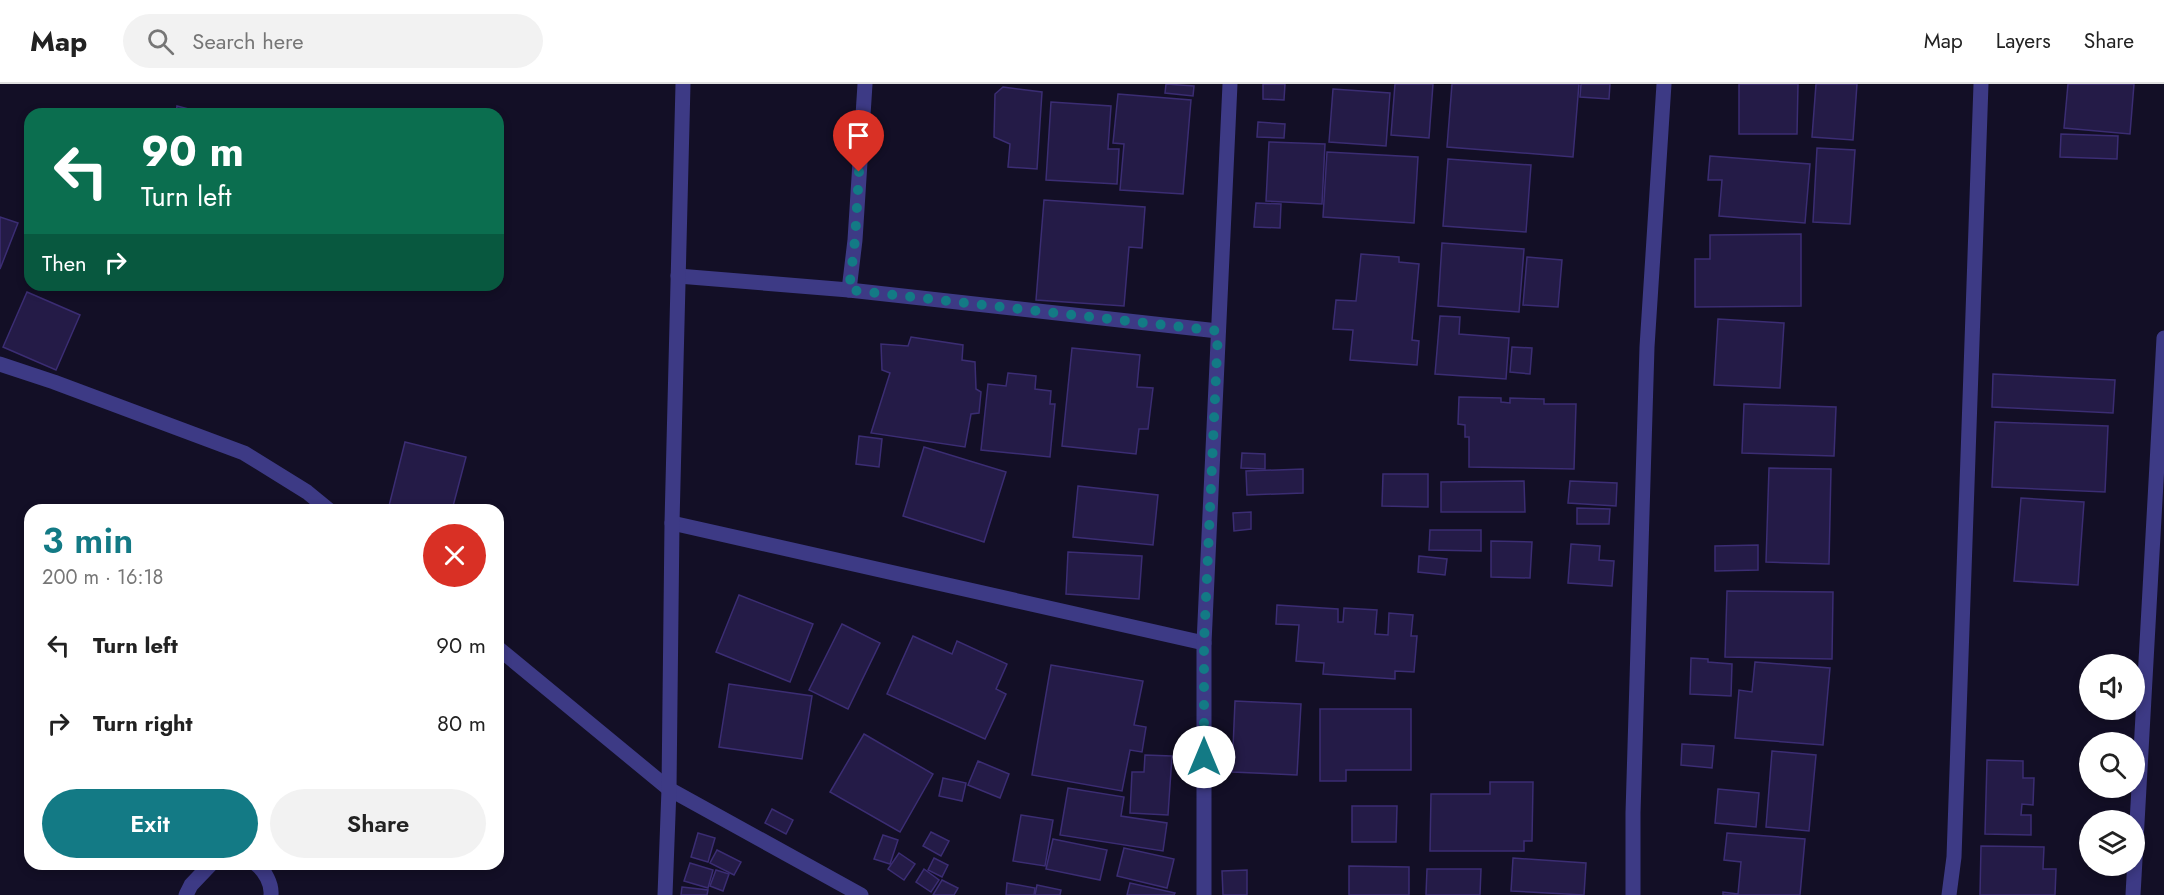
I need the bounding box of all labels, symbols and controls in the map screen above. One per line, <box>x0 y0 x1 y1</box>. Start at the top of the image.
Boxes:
search box <box>123 14 543 68</box>
text: Map <box>30 21 87 62</box>
icon: search <box>144 25 177 58</box>
text: Search here <box>192 25 304 57</box>
text: Map <box>1924 26 1963 56</box>
text: Layers <box>1996 26 2051 56</box>
text: Share <box>2084 26 2134 56</box>
pin <box>833 110 884 172</box>
icon: arrive <box>842 119 875 152</box>
text: 90 m <box>141 121 244 182</box>
icon: left <box>42 132 120 210</box>
text: Turn left <box>141 177 231 216</box>
icon: right <box>99 246 132 279</box>
text: Then <box>42 247 87 279</box>
text: 3 min <box>42 514 133 566</box>
button: close <box>423 524 486 587</box>
text: 200 m · 16:18 <box>42 563 163 592</box>
icon: left <box>42 629 75 662</box>
text: Turn left <box>93 629 178 661</box>
text: 90 m <box>436 629 486 661</box>
map controls <box>2079 654 2145 876</box>
button: sound <box>2079 654 2145 720</box>
icon: right <box>42 707 75 740</box>
text: Turn right <box>93 707 193 739</box>
text: 80 m <box>437 707 486 739</box>
position arrow <box>1172 725 1236 789</box>
button: search <box>2079 732 2145 798</box>
button: Exit <box>42 789 258 858</box>
button: Share <box>270 789 486 858</box>
button: layers <box>2079 810 2145 876</box>

